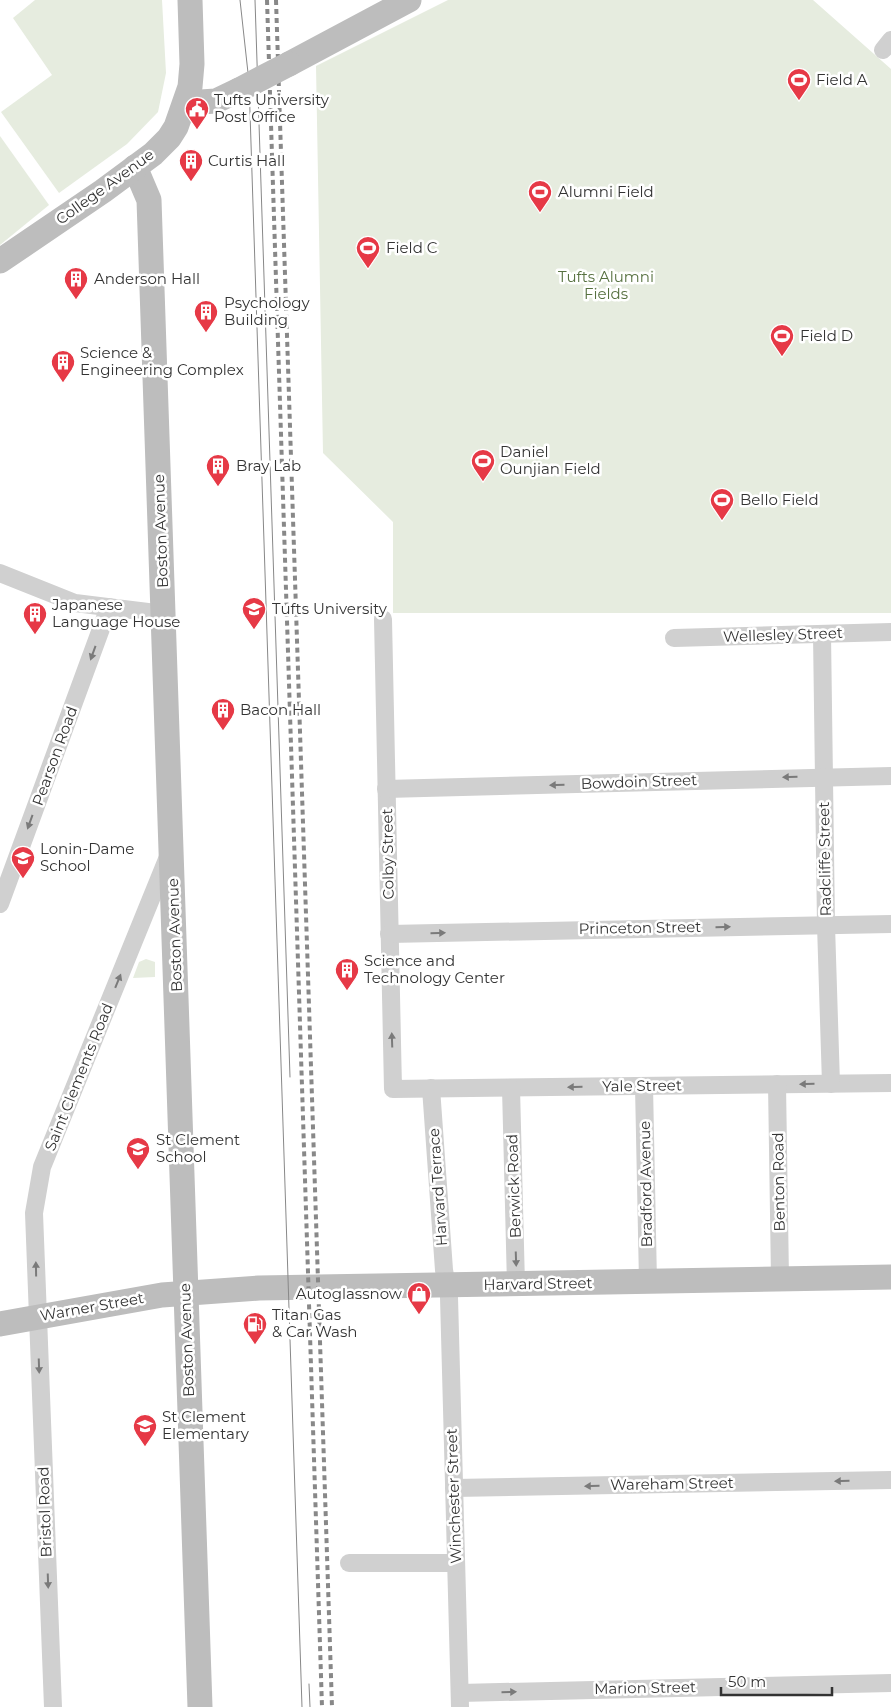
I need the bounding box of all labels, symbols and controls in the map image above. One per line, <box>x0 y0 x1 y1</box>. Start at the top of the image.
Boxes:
sports icon: Field A <box>786 67 812 101</box>
place label: Field A <box>816 70 868 89</box>
place label: Tufts University Post Office <box>214 90 330 126</box>
public building icon: Tufts University Post Office <box>184 96 210 130</box>
street label: College Avenue <box>52 145 157 229</box>
building icon: Curtis Hall <box>178 148 204 182</box>
place label: Curtis Hall <box>208 151 285 170</box>
sports icon: Alumni Field <box>527 179 553 213</box>
place label: Alumni Field <box>558 182 654 201</box>
sports icon: Field C <box>355 235 381 269</box>
place label: Field C <box>386 238 438 257</box>
building icon: Anderson Hall <box>63 266 89 300</box>
park label: Tufts Alumni Fields <box>558 267 654 303</box>
place label: Anderson Hall <box>94 269 200 288</box>
place label: Psychology Building <box>224 293 311 329</box>
building icon: Psychology Building <box>193 299 219 333</box>
sports icon: Field D <box>769 323 795 357</box>
place label: Field D <box>800 326 853 345</box>
place label: Science & Engineering Complex <box>80 343 244 379</box>
building icon: Science & Engineering Complex <box>50 349 76 383</box>
place label: Daniel Ounjian Field <box>500 442 601 478</box>
sports icon: Daniel Ounjian Field <box>470 448 496 482</box>
building icon: Bray Lab <box>205 453 231 487</box>
place label: Bray Lab <box>236 456 301 475</box>
street label: Boston Avenue <box>149 474 172 588</box>
sports icon: Bello Field <box>709 487 735 521</box>
place label: Bello Field <box>740 490 819 509</box>
place label: Japanese Language House <box>51 595 180 631</box>
school or university icon: Tufts University <box>241 596 267 630</box>
place label: Tufts University <box>272 599 388 618</box>
building icon: Japanese Language House <box>22 601 48 635</box>
street label: Wellesley Street <box>723 623 843 646</box>
one-way arrow <box>89 646 97 661</box>
building icon: Bacon Hall <box>210 697 236 731</box>
place label: Bacon Hall <box>240 700 321 719</box>
street label: Pearson Road <box>28 704 81 808</box>
street label: Bowdoin Street <box>580 770 698 793</box>
one-way arrow <box>782 773 798 781</box>
one-way arrow <box>549 781 565 789</box>
street label: Radcliffe Street <box>814 802 835 916</box>
street label: Colby Street <box>377 808 398 900</box>
one-way arrow <box>26 815 34 830</box>
place label: Lonin-Dame School <box>40 839 134 875</box>
school or university icon: Lonin-Dame School <box>10 845 36 879</box>
street label: Boston Avenue <box>163 878 186 992</box>
street label: Princeton Street <box>579 917 701 938</box>
one-way arrow <box>715 923 731 931</box>
one-way arrow <box>430 929 446 937</box>
place label: Science and Technology Center <box>364 951 505 987</box>
building icon: Science and Technology Center <box>334 957 360 991</box>
one-way arrow <box>114 974 122 989</box>
street label: Saint Clements Road <box>40 1000 117 1153</box>
one-way arrow <box>388 1032 396 1048</box>
street label: Yale Street <box>602 1075 682 1096</box>
one-way arrow <box>799 1080 815 1088</box>
one-way arrow <box>567 1083 583 1091</box>
street label: Bradford Avenue <box>635 1121 656 1247</box>
street label: Harvard Terrace <box>424 1127 451 1247</box>
place label: St Clement School <box>156 1130 240 1166</box>
street label: Benton Road <box>768 1132 789 1232</box>
street label: Berwick Road <box>502 1134 525 1238</box>
school or university icon: St Clement School <box>125 1136 151 1170</box>
one-way arrow <box>512 1251 520 1267</box>
one-way arrow <box>31 1260 39 1276</box>
street label: Harvard Street <box>483 1273 593 1294</box>
shop icon: Autoglassnow <box>406 1281 432 1315</box>
street label: Boston Avenue <box>175 1283 198 1397</box>
place label: Autoglassnow <box>296 1284 403 1303</box>
street label: Warner Street <box>39 1288 145 1325</box>
place label: Titan Gas & Car Wash <box>272 1305 357 1341</box>
fuel station icon: Titan Gas & Car Wash <box>242 1311 268 1345</box>
one-way arrow <box>35 1358 43 1374</box>
place label: St Clement Elementary <box>162 1407 250 1443</box>
school or university icon: St Clement Elementary <box>132 1413 158 1447</box>
street label: Winchester Street <box>442 1428 465 1564</box>
street label: Bristol Road <box>33 1466 56 1558</box>
street label: Wareham Street <box>610 1473 734 1494</box>
one-way arrow <box>834 1477 850 1485</box>
one-way arrow <box>584 1482 600 1490</box>
one-way arrow <box>44 1573 52 1589</box>
scale bar <box>721 1664 832 1696</box>
text: 50 m <box>728 1672 766 1691</box>
street label: Marion Street <box>594 1677 696 1698</box>
one-way arrow <box>501 1687 517 1695</box>

